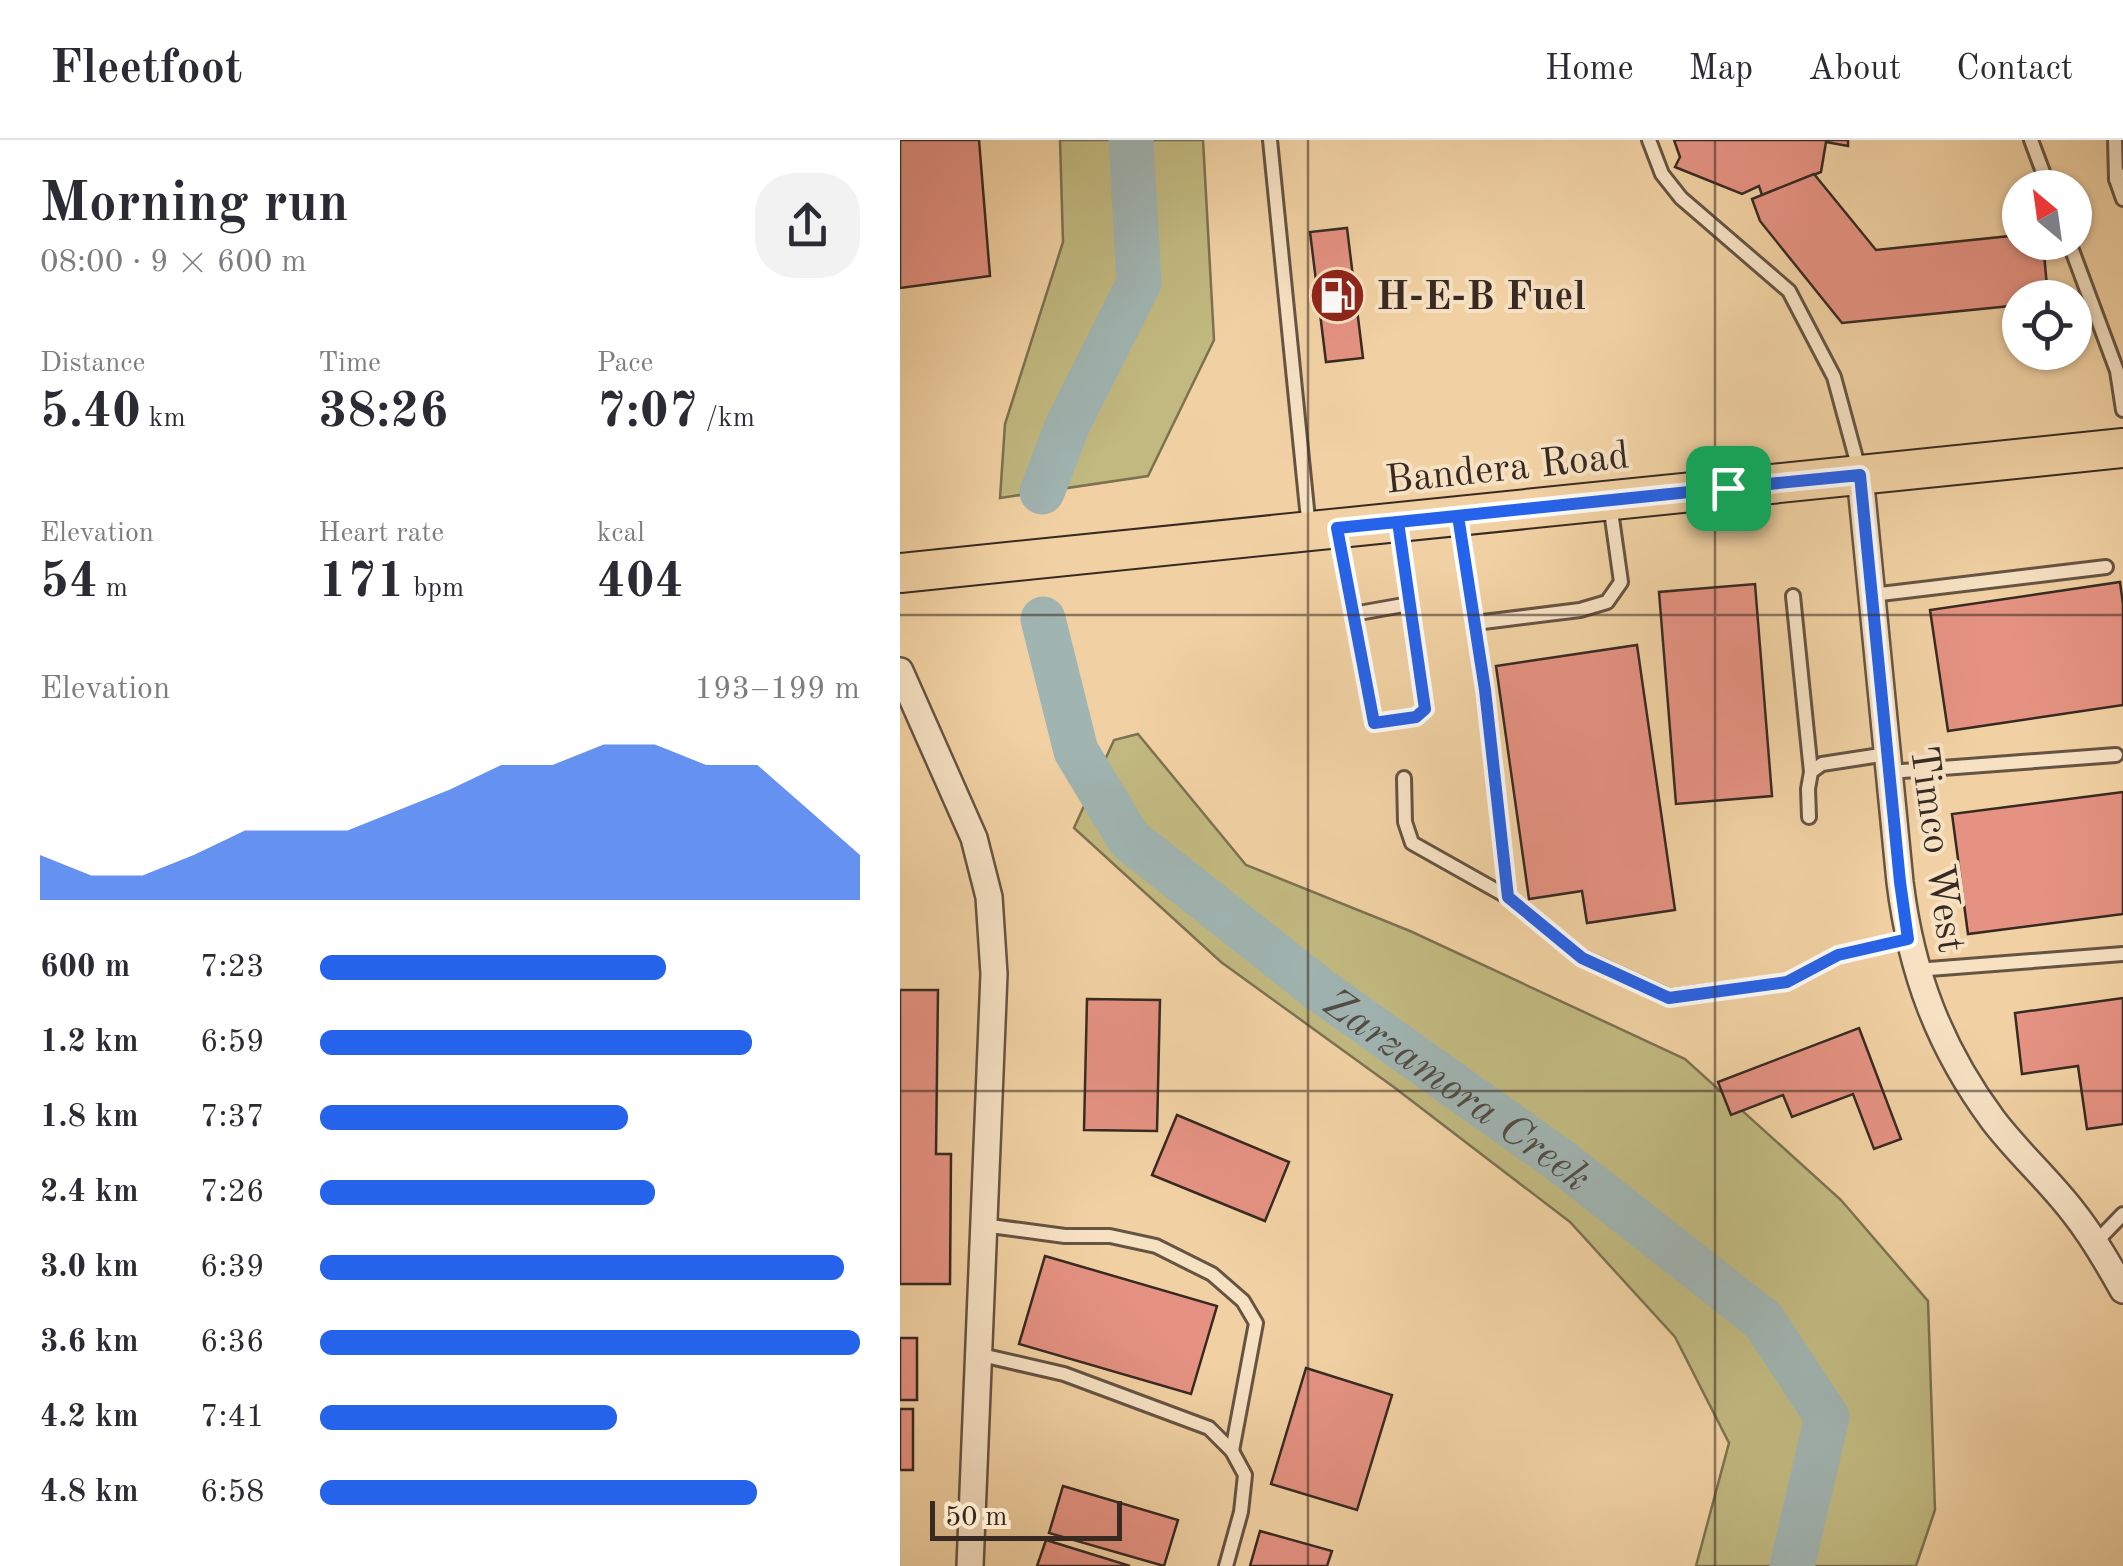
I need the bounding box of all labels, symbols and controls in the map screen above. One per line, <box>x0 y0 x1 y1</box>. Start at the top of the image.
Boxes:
text: Fleetfoot <box>50 45 242 93</box>
text: Home <box>1545 52 1634 87</box>
text: Map <box>1689 52 1753 87</box>
text: About <box>1808 52 1901 87</box>
text: Contact <box>1956 52 2073 87</box>
north arrow <box>2002 170 2092 260</box>
map controls <box>2002 170 2092 370</box>
button: share <box>755 173 860 278</box>
text: Morning run <box>40 178 349 233</box>
text: 08:00 · 9 × 600 m <box>40 247 307 279</box>
fuel station icon: H-E-B Fuel <box>1307 265 1367 325</box>
place label: H-E-B Fuel <box>1376 279 1586 319</box>
button: locate <box>2002 280 2092 370</box>
text: Distance <box>40 350 145 378</box>
text: Time <box>318 350 381 378</box>
text: Pace <box>597 350 653 378</box>
text: 5.40 <box>40 388 141 438</box>
text: 38:26 <box>318 388 448 438</box>
text: 7:07 <box>597 388 698 438</box>
text: km <box>141 405 186 433</box>
text: /km <box>698 405 755 433</box>
street label: Bandera Road <box>1384 437 1631 503</box>
pin <box>1686 446 1771 531</box>
icon: arrive <box>1701 461 1756 516</box>
text: Elevation <box>40 520 154 548</box>
text: Heart rate <box>318 520 444 548</box>
text: kcal <box>597 520 645 548</box>
text: 54 <box>40 558 98 608</box>
text: 171 <box>318 558 405 608</box>
text: 404 <box>597 558 684 608</box>
text: m <box>98 575 128 603</box>
text: bpm <box>405 575 464 603</box>
text: Elevation <box>40 674 170 706</box>
text: 193–199 m <box>694 674 860 706</box>
street label: Timco West <box>1901 744 1969 955</box>
text: 600 m <box>40 952 130 984</box>
text: 7:23 <box>200 952 265 984</box>
water label: Zarzamora Creek <box>1315 983 1597 1201</box>
text: 1.2 km <box>40 1027 139 1059</box>
text: 6:59 <box>200 1027 265 1059</box>
text: 1.8 km <box>40 1102 139 1134</box>
text: 7:37 <box>200 1102 265 1134</box>
text: 2.4 km <box>40 1177 139 1209</box>
text: 7:26 <box>200 1177 265 1209</box>
text: 3.0 km <box>40 1252 139 1284</box>
text: 6:39 <box>200 1252 265 1284</box>
text: 3.6 km <box>40 1327 139 1359</box>
text: 6:36 <box>200 1327 265 1359</box>
text: 4.2 km <box>40 1402 139 1434</box>
text: 7:41 <box>200 1402 265 1434</box>
text: 4.8 km <box>40 1477 139 1509</box>
text: 6:58 <box>200 1477 265 1509</box>
scale bar <box>930 1496 1122 1540</box>
text: 50 m <box>945 1504 1008 1532</box>

